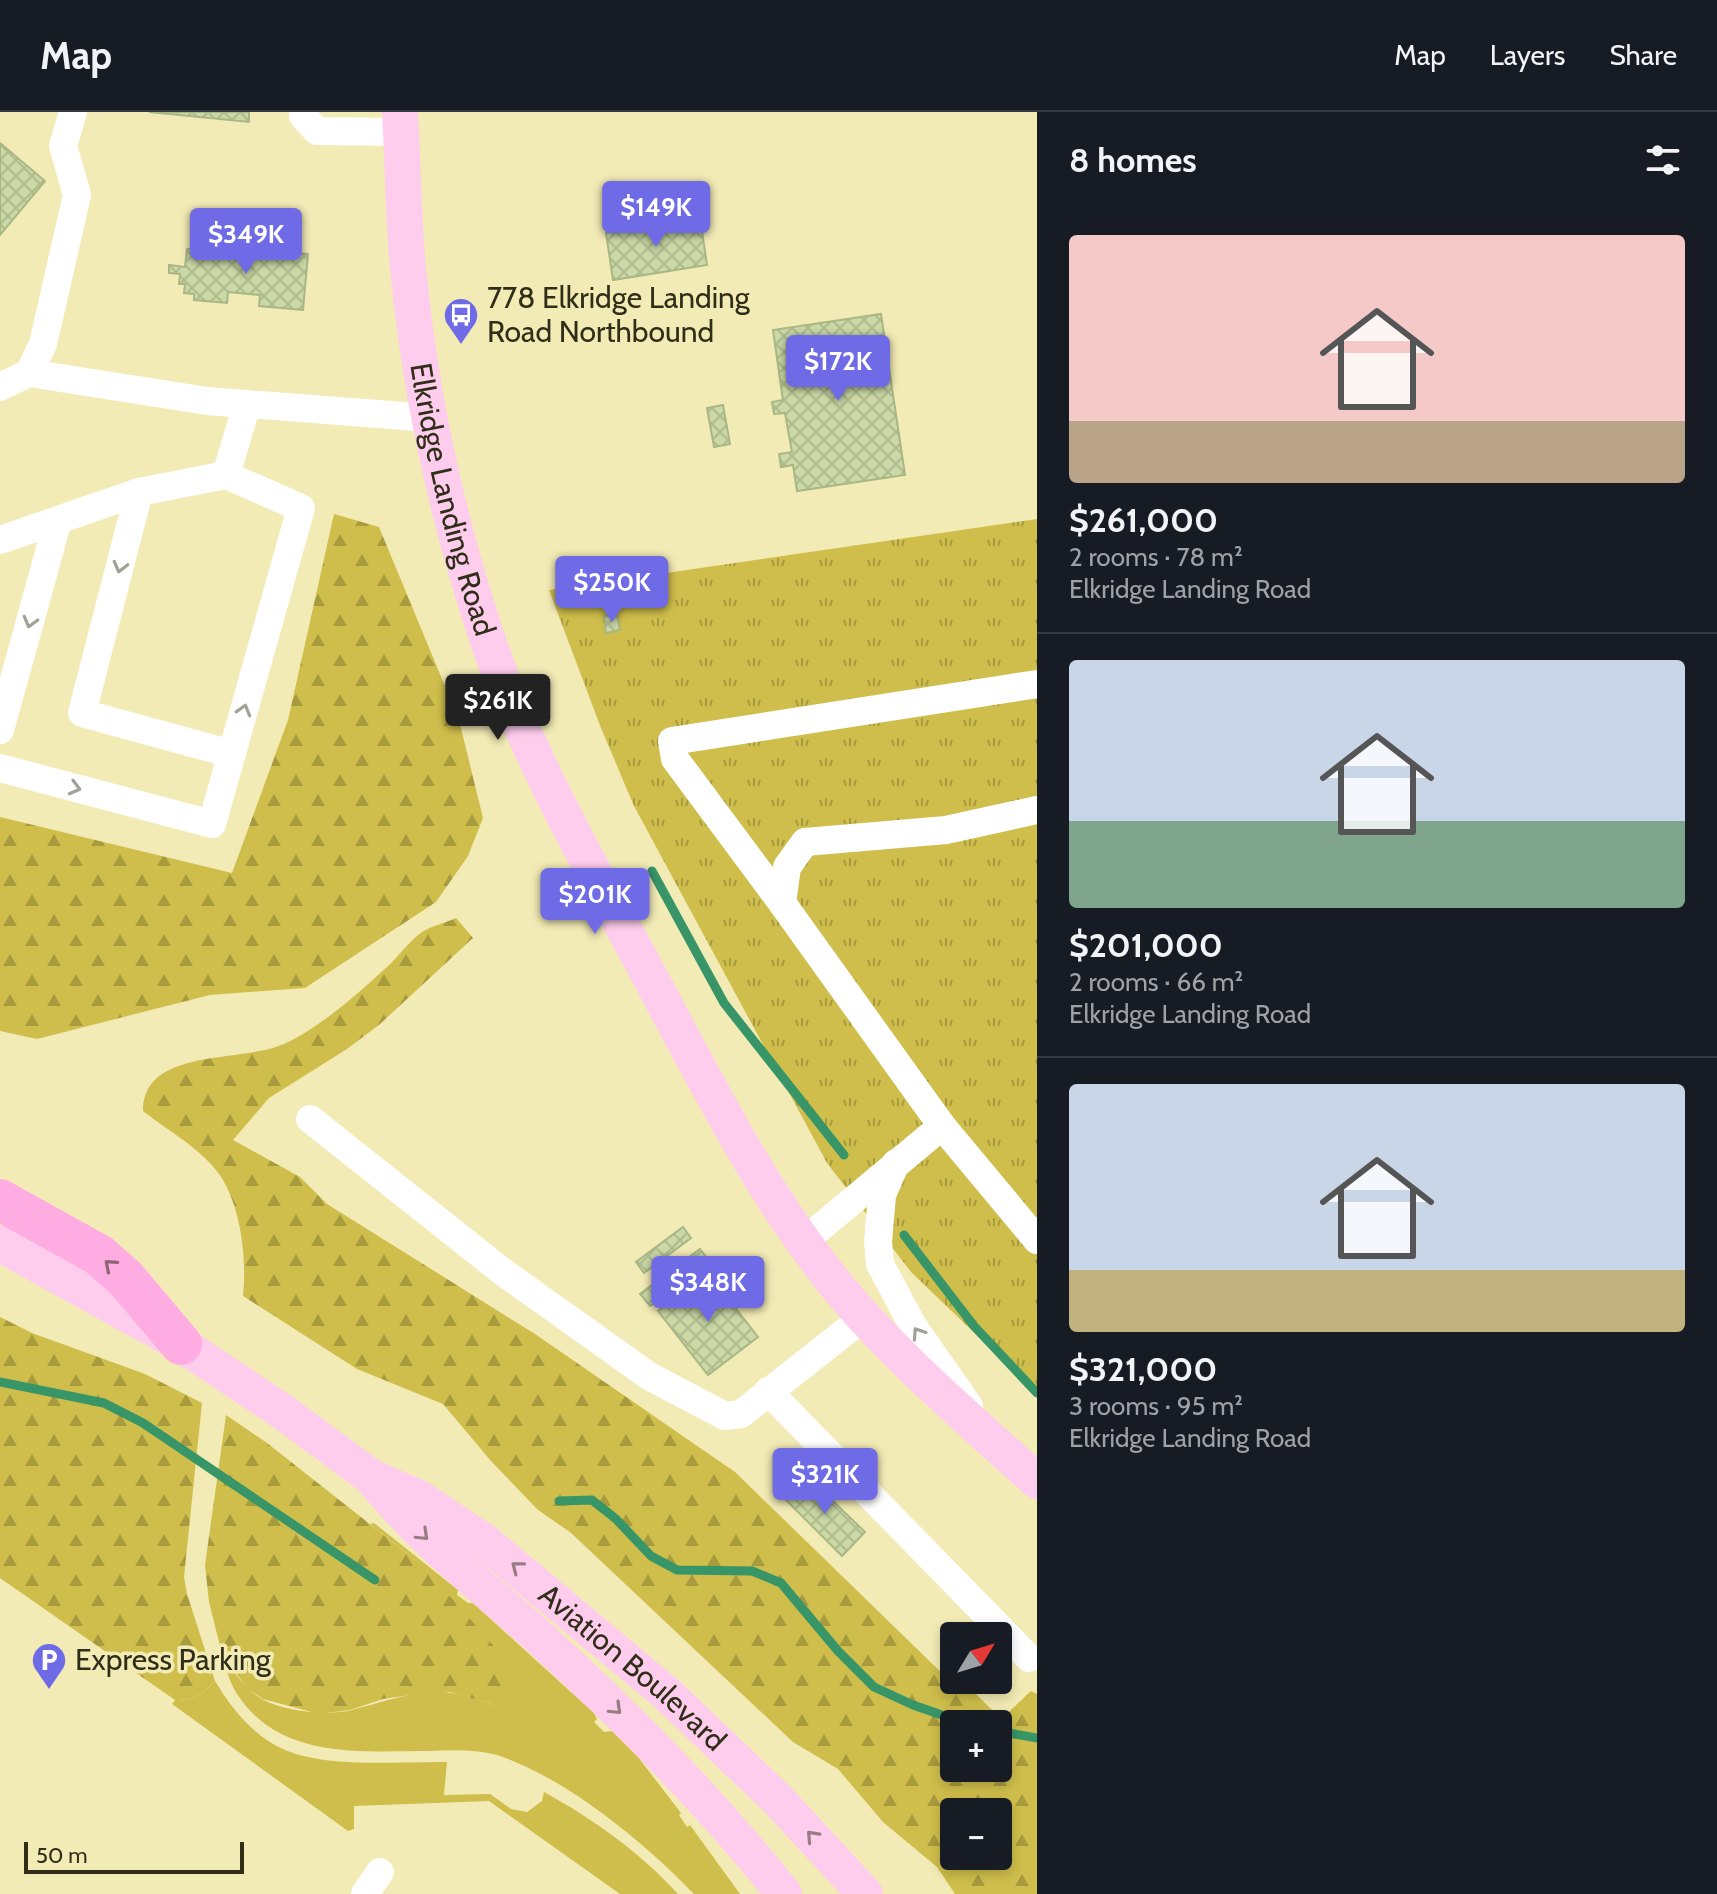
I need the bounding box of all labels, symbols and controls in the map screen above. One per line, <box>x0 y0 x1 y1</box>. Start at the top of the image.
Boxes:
text: Map <box>40 32 112 79</box>
text: Map <box>1394 38 1446 72</box>
text: Layers <box>1490 38 1565 72</box>
text: Share <box>1609 38 1677 72</box>
icon: filters <box>1641 138 1685 182</box>
text: 8 homes <box>1069 139 1197 181</box>
pin: $149K <box>600 181 712 249</box>
text: $149K <box>620 191 692 223</box>
pin: $349K <box>190 208 302 276</box>
text: $349K <box>208 218 284 250</box>
place label: 778 Elkridge Landing Road Northbound <box>487 279 751 350</box>
icon: home <box>1305 287 1449 431</box>
bus stop icon: 778 Elkridge Landing Road Northbound <box>442 296 480 346</box>
pin: $172K <box>782 335 894 403</box>
text: $172K <box>804 345 872 377</box>
street label: Elkridge Landing Road <box>402 360 504 640</box>
text: $261,000 <box>1069 499 1218 541</box>
text: 2 rooms · 78 m² <box>1069 541 1243 573</box>
pin: $250K <box>556 556 668 624</box>
one-way arrow <box>112 560 129 574</box>
text: $250K <box>573 566 651 598</box>
text: Elkridge Landing Road <box>1069 573 1311 605</box>
one-way arrow <box>22 615 39 629</box>
pin: $261K <box>442 674 554 742</box>
text: $261K <box>463 684 533 716</box>
one-way arrow <box>235 704 251 718</box>
icon: home <box>1305 712 1449 856</box>
one-way arrow <box>68 779 82 796</box>
pin: $201K <box>539 868 651 936</box>
text: $201K <box>558 878 632 910</box>
text: $201,000 <box>1069 924 1223 966</box>
text: 2 rooms · 66 m² <box>1069 966 1243 998</box>
text: Elkridge Landing Road <box>1069 998 1311 1030</box>
icon: home <box>1305 1136 1449 1280</box>
pin: $348K <box>652 1256 764 1324</box>
one-way arrow <box>105 1260 120 1275</box>
text: $348K <box>669 1266 747 1298</box>
one-way arrow <box>913 1327 928 1342</box>
text: $321,000 <box>1069 1348 1217 1390</box>
text: 3 rooms · 95 m² <box>1069 1390 1243 1422</box>
text: Elkridge Landing Road <box>1069 1422 1311 1454</box>
pin: $321K <box>769 1448 881 1516</box>
text: $321K <box>791 1458 859 1490</box>
one-way arrow <box>414 1526 428 1540</box>
one-way arrow <box>512 1562 526 1577</box>
street label: Aviation Boulevard <box>531 1576 734 1759</box>
north arrow <box>940 1622 1012 1694</box>
map controls <box>940 1622 1012 1870</box>
parking icon: Express Parking <box>30 1641 68 1691</box>
place label: Express Parking <box>75 1641 272 1678</box>
one-way arrow <box>607 1700 621 1714</box>
button: + <box>940 1710 1012 1782</box>
button: − <box>940 1798 1012 1870</box>
one-way arrow <box>807 1831 821 1846</box>
scale bar <box>24 1838 244 1874</box>
text: 50 m <box>36 1842 88 1869</box>

